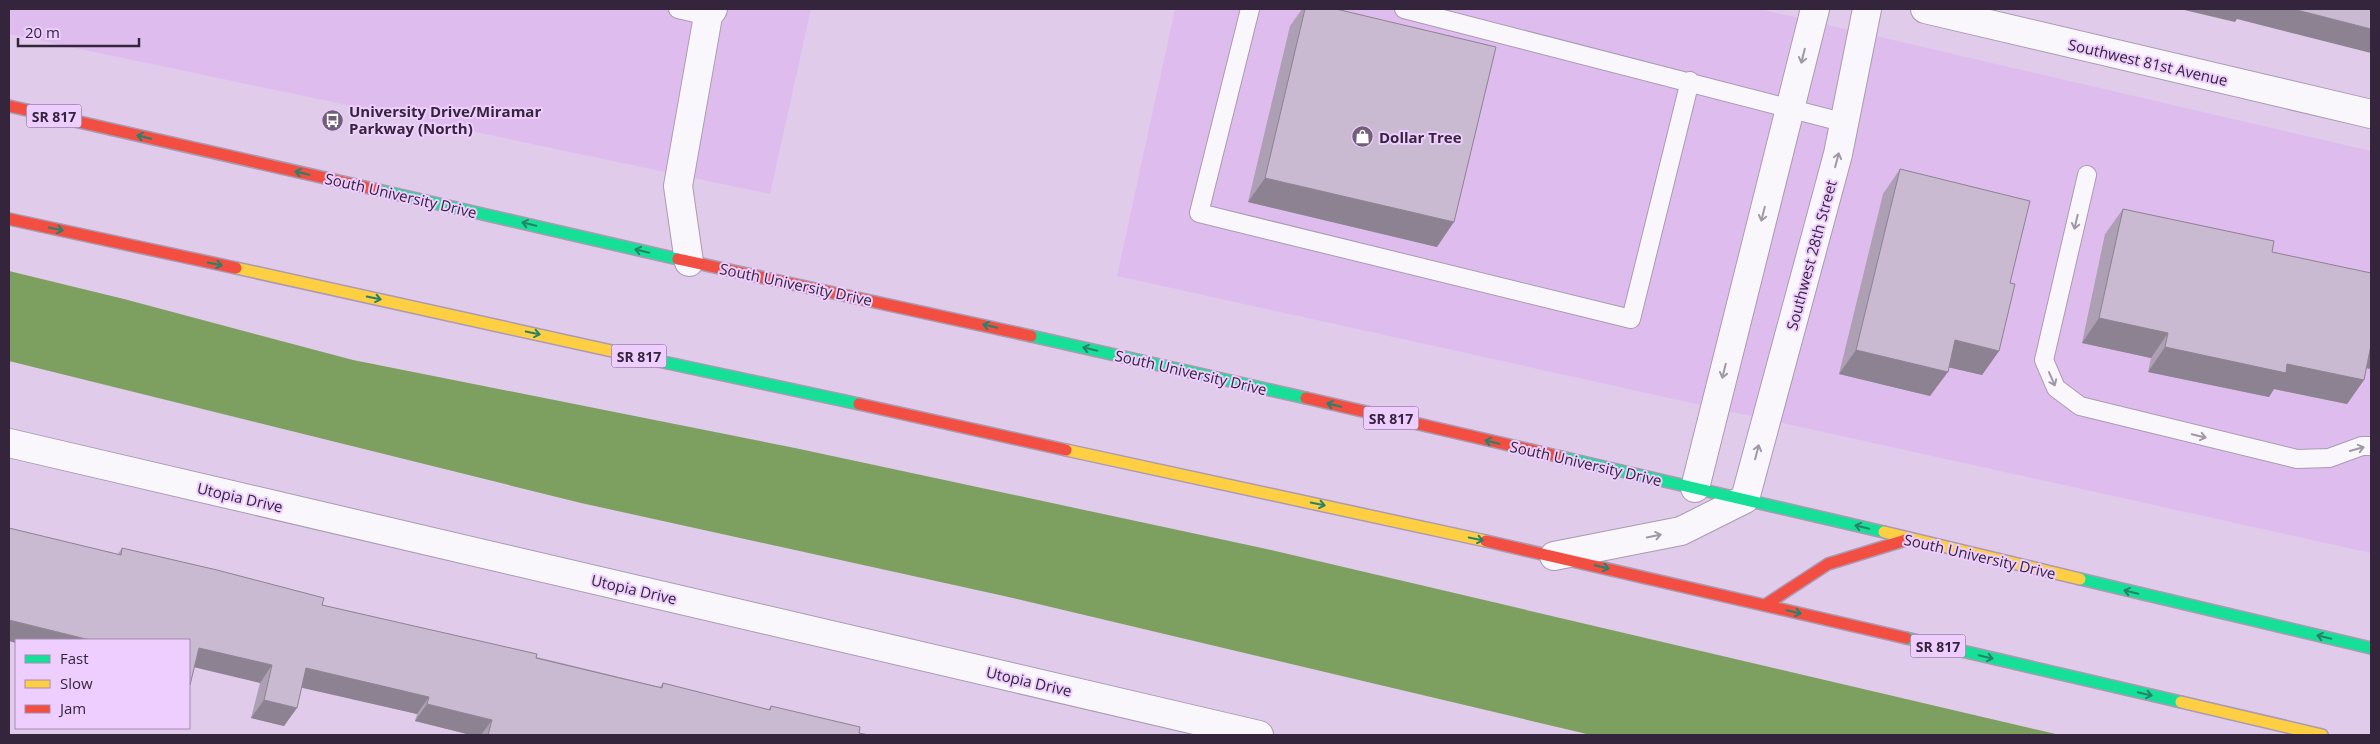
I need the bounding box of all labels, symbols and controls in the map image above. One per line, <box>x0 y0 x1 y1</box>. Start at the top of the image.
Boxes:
scale bar <box>18 15 139 47</box>
text: 20 m <box>25 22 60 42</box>
street label: Southwest 81st Avenue <box>2066 34 2230 90</box>
one-way arrow <box>1797 48 1807 64</box>
place label: University Drive/Miramar Parkway (North) <box>349 101 541 138</box>
road number: SR 817 <box>27 104 82 128</box>
bus stop icon: University Drive/Miramar Parkway (North) <box>321 108 345 132</box>
shop icon: Dollar Tree <box>1351 125 1375 149</box>
place label: Dollar Tree <box>1379 127 1462 147</box>
one-way arrow <box>136 132 152 141</box>
one-way arrow <box>1832 153 1842 169</box>
one-way arrow <box>295 168 311 177</box>
street label: South University Drive <box>323 168 479 222</box>
street label: Southwest 28th Street <box>1781 178 1841 332</box>
one-way arrow <box>1758 205 1767 221</box>
one-way arrow <box>2071 214 2080 230</box>
one-way arrow <box>522 219 538 228</box>
one-way arrow <box>48 225 64 234</box>
one-way arrow <box>635 246 651 255</box>
street label: South University Drive <box>718 258 874 310</box>
one-way arrow <box>207 260 223 269</box>
one-way arrow <box>365 294 381 304</box>
one-way arrow <box>983 321 999 330</box>
one-way arrow <box>524 329 540 338</box>
road number: SR 817 <box>612 344 666 368</box>
one-way arrow <box>1083 344 1099 353</box>
street label: South University Drive <box>1113 345 1269 399</box>
one-way arrow <box>1719 363 1728 379</box>
one-way arrow <box>2048 371 2058 386</box>
one-way arrow <box>1326 400 1342 409</box>
road number: SR 817 <box>1364 406 1418 429</box>
one-way arrow <box>2191 431 2207 441</box>
street label: South University Drive <box>1508 436 1664 490</box>
one-way arrow <box>1485 437 1501 446</box>
one-way arrow <box>2349 443 2365 453</box>
one-way arrow <box>1753 445 1762 461</box>
street label: Utopia Drive <box>195 477 285 517</box>
one-way arrow <box>1309 500 1325 509</box>
one-way arrow <box>1854 522 1870 531</box>
street label: South University Drive <box>1902 529 2058 583</box>
one-way arrow <box>1645 531 1661 540</box>
one-way arrow <box>1468 535 1484 544</box>
one-way arrow <box>1593 563 1609 572</box>
street label: Utopia Drive <box>589 569 679 609</box>
one-way arrow <box>2123 586 2139 596</box>
one-way arrow <box>1786 608 1802 617</box>
one-way arrow <box>2316 632 2332 641</box>
road number: SR 817 <box>1910 634 1966 658</box>
legend <box>15 639 190 729</box>
text: Fast <box>60 648 89 668</box>
one-way arrow <box>1978 653 1994 662</box>
street label: Utopia Drive <box>984 661 1074 701</box>
text: Slow <box>60 673 93 693</box>
one-way arrow <box>2136 690 2152 699</box>
text: Jam <box>58 698 86 718</box>

